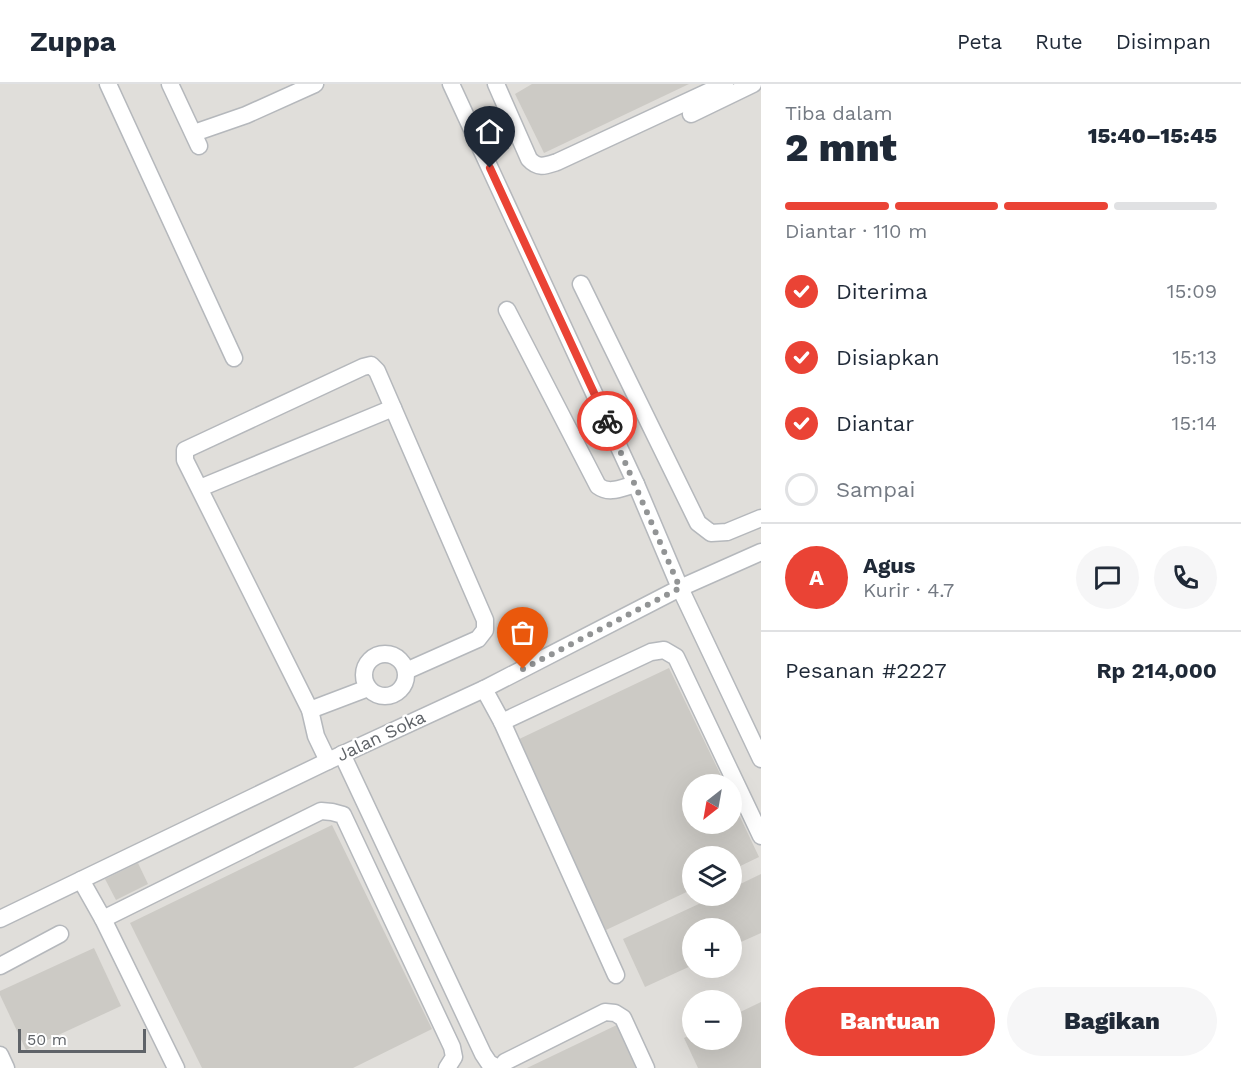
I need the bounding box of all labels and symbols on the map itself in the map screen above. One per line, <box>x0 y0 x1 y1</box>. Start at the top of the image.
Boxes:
pin <box>464 106 515 168</box>
courier <box>577 391 637 451</box>
pin <box>497 607 548 669</box>
street label: Jalan Soka <box>333 706 429 765</box>
north arrow <box>682 774 742 834</box>
scale bar <box>18 1026 146 1054</box>

